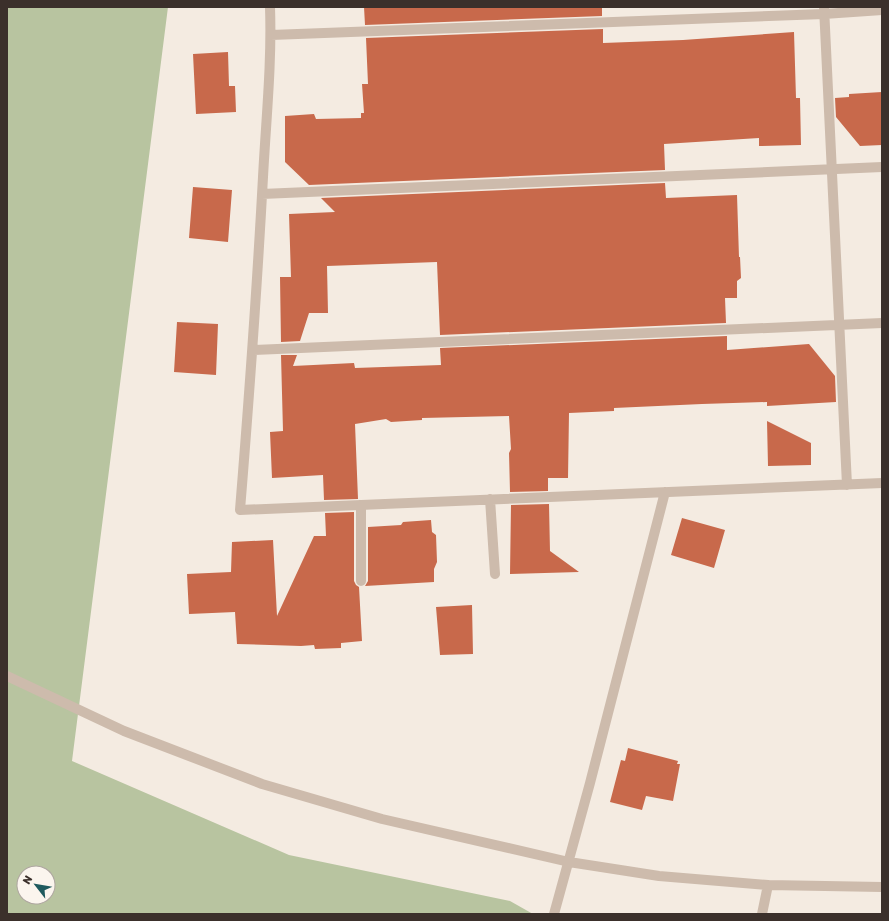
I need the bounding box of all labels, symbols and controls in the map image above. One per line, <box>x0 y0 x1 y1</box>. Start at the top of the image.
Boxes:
north arrow <box>16 865 56 905</box>
text: N <box>20 873 36 887</box>

